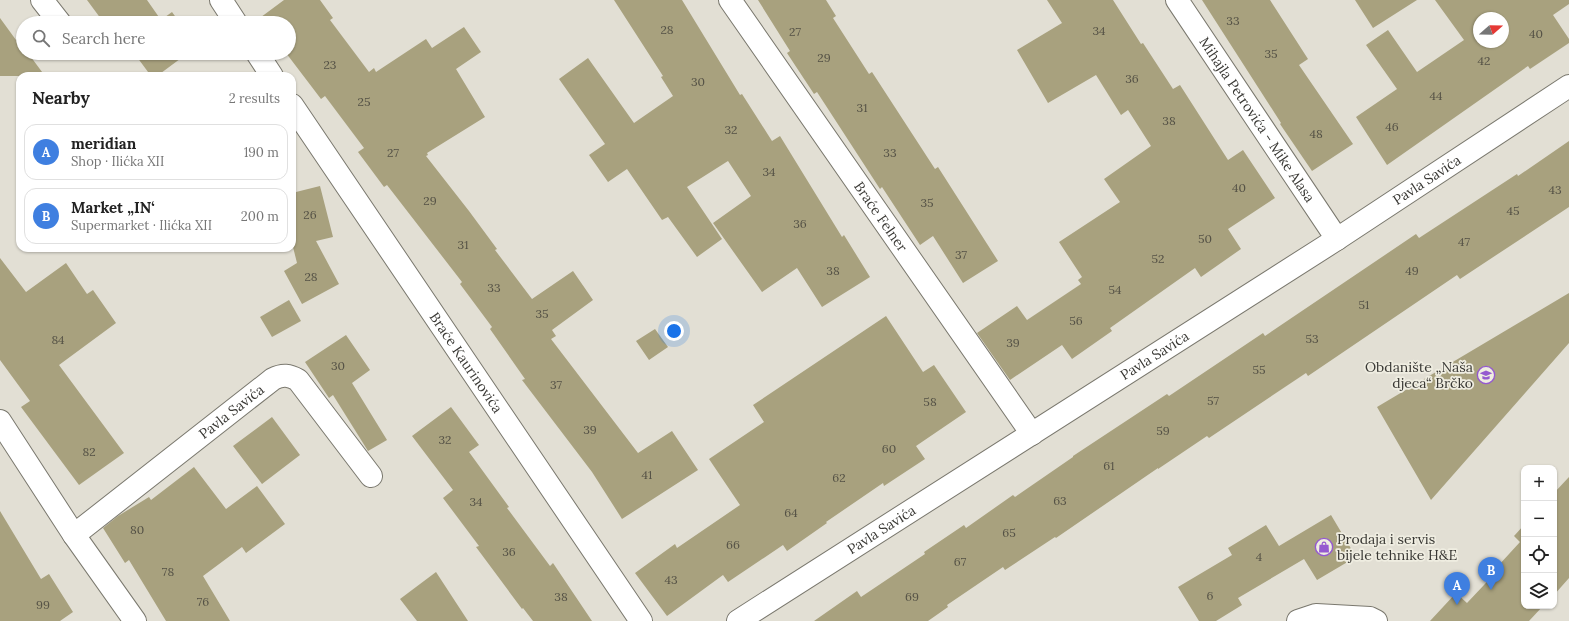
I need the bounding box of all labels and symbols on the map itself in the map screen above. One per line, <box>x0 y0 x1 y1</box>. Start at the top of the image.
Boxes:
north arrow <box>1473 12 1509 48</box>
house number: 33 <box>1226 13 1240 28</box>
house number: 28 <box>660 22 674 37</box>
house number: 34 <box>1092 23 1106 38</box>
house number: 27 <box>789 24 801 39</box>
house number: 40 <box>1529 26 1543 41</box>
street label: Mihajla Petrovića - Mike Alasa <box>1195 34 1319 206</box>
house number: 35 <box>1264 46 1278 61</box>
house number: 29 <box>817 50 831 65</box>
house number: 42 <box>1478 53 1490 68</box>
house number: 23 <box>324 57 337 72</box>
house number: 36 <box>1125 71 1139 86</box>
house number: 30 <box>691 74 705 89</box>
house number: 44 <box>1429 88 1443 103</box>
house number: 25 <box>358 94 370 109</box>
house number: 31 <box>856 100 868 115</box>
house number: 38 <box>1162 113 1176 128</box>
house number: 46 <box>1385 119 1399 134</box>
house number: 32 <box>724 122 738 137</box>
house number: 48 <box>1309 126 1323 141</box>
house number: 27 <box>387 145 399 160</box>
house number: 33 <box>883 145 897 160</box>
street label: Pavla Savića <box>1389 151 1464 209</box>
house number: 34 <box>762 164 776 179</box>
street label: Braće Felner <box>850 178 911 255</box>
house number: 40 <box>1232 180 1246 195</box>
house number: 43 <box>1548 182 1562 197</box>
house number: 29 <box>423 193 437 208</box>
house number: 35 <box>920 195 934 210</box>
house number: 45 <box>1506 203 1520 218</box>
house number: 26 <box>303 207 317 222</box>
house number: 36 <box>793 216 807 231</box>
house number: 50 <box>1198 231 1212 246</box>
house number: 47 <box>1458 234 1470 249</box>
house number: 31 <box>457 237 469 252</box>
house number: 37 <box>955 247 967 262</box>
house number: 52 <box>1152 251 1164 266</box>
house number: 38 <box>826 263 840 278</box>
house number: 49 <box>1405 263 1419 278</box>
house number: 28 <box>304 269 318 284</box>
house number: 33 <box>487 280 501 295</box>
house number: 54 <box>1108 282 1122 297</box>
house number: 51 <box>1359 297 1369 312</box>
house number: 35 <box>535 306 549 321</box>
street label: Braće Kaurinovića <box>426 309 507 416</box>
house number: 56 <box>1069 313 1083 328</box>
your location <box>664 321 684 341</box>
street label: Pavla Savića <box>1117 327 1192 384</box>
house number: 53 <box>1305 331 1319 346</box>
house number: 84 <box>51 332 65 347</box>
house number: 39 <box>1006 335 1020 350</box>
house number: 30 <box>331 358 345 373</box>
place label: Obdanište „Naša djeca“ Brčko <box>1365 358 1473 392</box>
house number: 55 <box>1252 362 1266 377</box>
school or university icon: Obdanište „Naša djeca“ Brčko <box>1476 365 1496 385</box>
house number: 37 <box>550 377 562 392</box>
street label: Pavla Savića <box>195 380 268 443</box>
house number: 57 <box>1207 393 1220 408</box>
house number: 58 <box>923 394 937 409</box>
house number: 39 <box>583 422 597 437</box>
house number: 59 <box>1156 423 1170 438</box>
house number: 32 <box>438 432 452 447</box>
house number: 60 <box>882 441 896 456</box>
house number: 82 <box>82 444 96 459</box>
house number: 61 <box>1103 458 1115 473</box>
house number: 41 <box>642 467 652 482</box>
house number: 62 <box>832 470 846 485</box>
house number: 63 <box>1053 493 1067 508</box>
house number: 34 <box>469 494 483 509</box>
street label: Pavla Savića <box>844 501 919 558</box>
house number: 64 <box>784 505 798 520</box>
house number: 80 <box>130 522 144 537</box>
house number: 65 <box>1002 525 1016 540</box>
place label: Prodaja i servis bijele tehnike H&E <box>1337 530 1458 564</box>
house number: 66 <box>726 537 740 552</box>
shop icon: Prodaja i servis bijele tehnike H&E <box>1314 537 1334 557</box>
house number: 36 <box>502 544 516 559</box>
house number: 4 <box>1256 549 1263 564</box>
house number: 67 <box>954 554 967 569</box>
pin: B <box>1478 557 1504 590</box>
house number: 78 <box>162 564 174 579</box>
house number: 43 <box>664 572 678 587</box>
pin: A <box>1444 572 1470 605</box>
house number: 6 <box>1207 588 1214 603</box>
house number: 38 <box>554 589 568 604</box>
house number: 69 <box>905 589 919 604</box>
house number: 76 <box>197 594 209 609</box>
house number: 99 <box>36 597 50 612</box>

